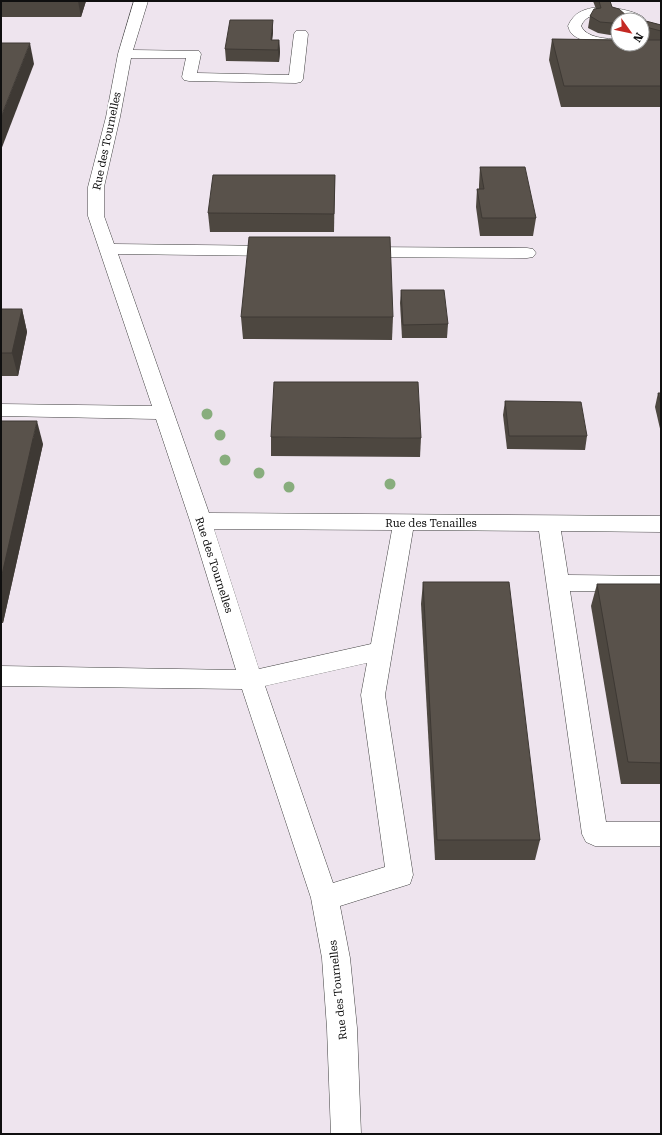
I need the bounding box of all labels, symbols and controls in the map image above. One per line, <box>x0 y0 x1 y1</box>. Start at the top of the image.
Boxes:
north arrow <box>610 12 650 52</box>
text: N <box>630 30 646 45</box>
street label: Rue des Tournelles <box>90 91 124 191</box>
street label: Rue des Tournelles <box>192 515 236 615</box>
street label: Rue des Tenailles <box>385 517 477 530</box>
street label: Rue des Tournelles <box>326 940 350 1040</box>

